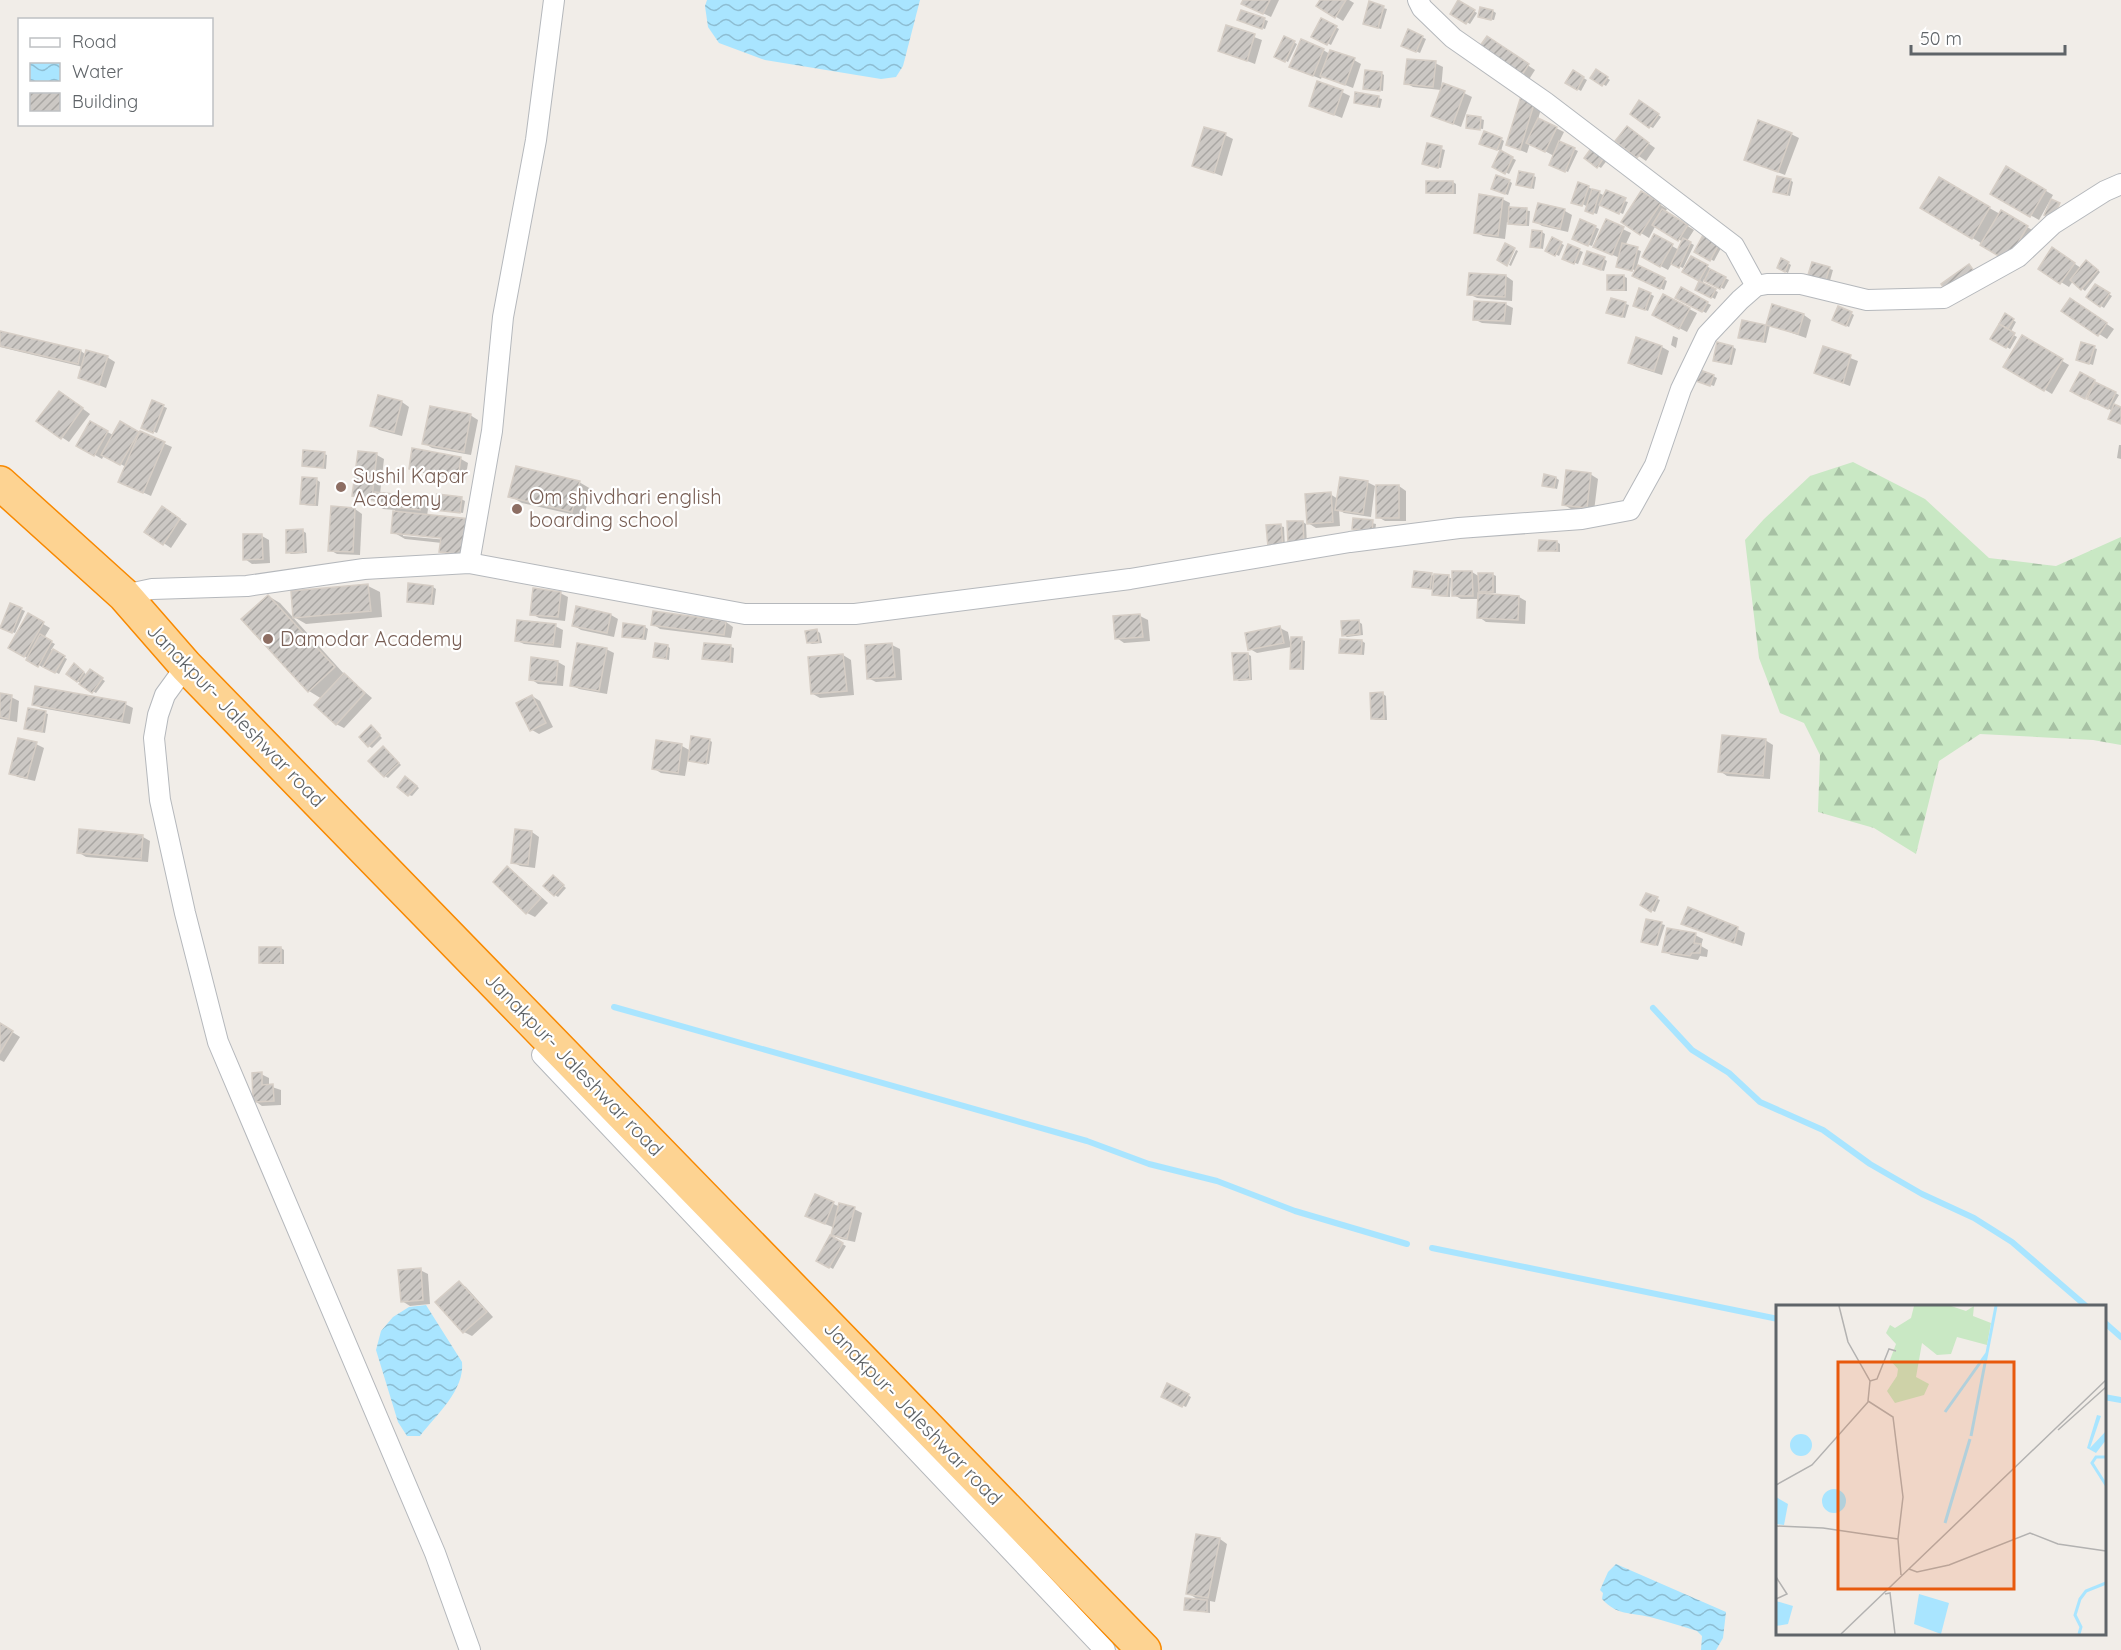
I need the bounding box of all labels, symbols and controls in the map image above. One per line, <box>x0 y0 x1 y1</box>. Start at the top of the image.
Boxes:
legend <box>18 18 213 126</box>
scale bar <box>1911 18 2066 56</box>
text: 50 m <box>1920 27 1962 50</box>
text: Road <box>72 30 117 53</box>
text: Water <box>72 60 123 83</box>
text: Building <box>72 90 138 113</box>
place label: Sushil Kapar Academy <box>353 463 469 511</box>
marker: Sushil Kapar Academy <box>334 480 348 494</box>
place label: Om shivdhari english boarding school <box>529 484 722 532</box>
marker: Om shivdhari english boarding school <box>510 502 524 516</box>
street label: Janakpur- Jaleshwar road <box>142 617 331 812</box>
place label: Damodar Academy <box>280 626 463 651</box>
marker: Damodar Academy <box>261 632 275 646</box>
street label: Janakpur- Jaleshwar road <box>480 966 669 1161</box>
inset map <box>1776 1305 2106 1635</box>
street label: Janakpur- Jaleshwar road <box>819 1315 1008 1510</box>

